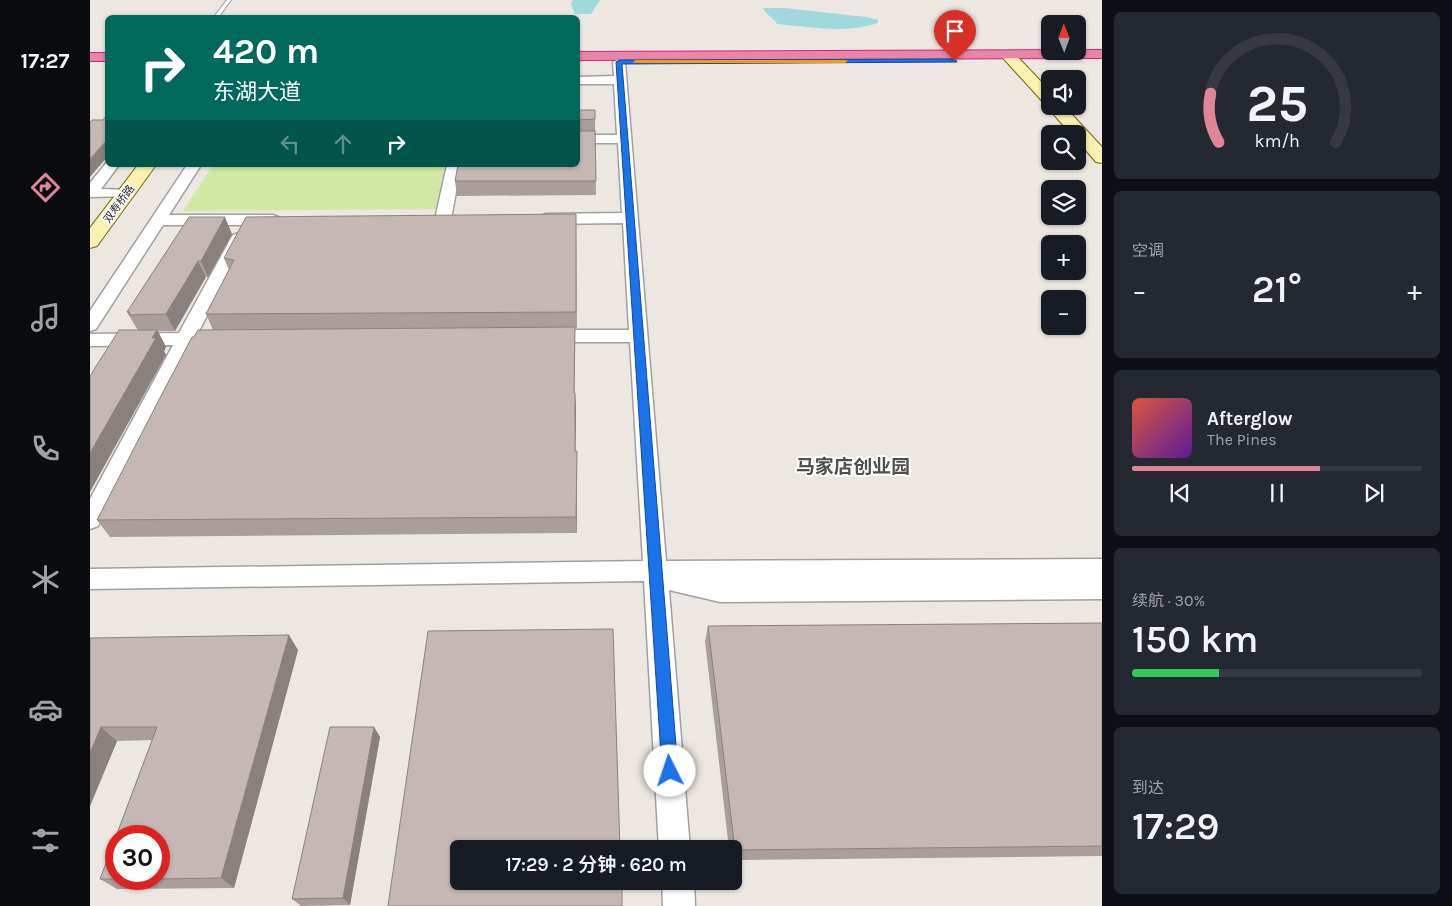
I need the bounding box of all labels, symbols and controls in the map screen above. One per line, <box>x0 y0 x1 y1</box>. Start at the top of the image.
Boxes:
pin <box>934 10 976 61</box>
north arrow <box>1041 15 1086 60</box>
map controls <box>1041 15 1086 335</box>
icon: arrive <box>941 17 969 45</box>
text: 420 m <box>213 31 319 72</box>
icon: right <box>130 35 195 100</box>
text: 17:27 <box>21 48 69 74</box>
button: sound <box>1041 70 1086 115</box>
text: 25 <box>1246 73 1308 134</box>
text: 东湖大道 <box>213 79 301 105</box>
button: search <box>1041 125 1086 170</box>
icon: left <box>276 130 304 158</box>
icon: ahead <box>329 130 357 158</box>
icon: right <box>382 130 410 158</box>
text: km/h <box>1254 131 1300 152</box>
icon: directions <box>28 170 63 205</box>
button: layers <box>1041 180 1086 225</box>
street label: 双寿桥路 <box>101 182 137 226</box>
button: + <box>1041 235 1086 280</box>
text: 空调 <box>1132 241 1164 260</box>
text: 21° <box>1252 267 1302 312</box>
text: − <box>1132 274 1147 307</box>
text: + <box>1407 274 1422 307</box>
button: − <box>1041 290 1086 335</box>
icon: music <box>28 300 63 335</box>
text: Afterglow <box>1207 408 1293 430</box>
text: The Pines <box>1207 430 1277 449</box>
icon: phone <box>28 431 63 466</box>
district label: 马家店创业园 <box>796 456 910 478</box>
icon: previous <box>1166 479 1194 507</box>
icon: pause <box>1263 479 1291 507</box>
icon: next <box>1360 479 1388 507</box>
icon: climate <box>28 562 63 597</box>
text: 续航 · 30% <box>1132 591 1205 610</box>
text: 150 km <box>1132 617 1258 662</box>
icon: car <box>28 692 63 727</box>
position arrow <box>643 744 695 796</box>
text: 到达 <box>1132 778 1164 797</box>
text: 17:29 <box>1132 804 1219 849</box>
icon: filters <box>28 823 63 858</box>
speed limit sign: 30 <box>105 825 170 890</box>
text: 17:29 · 2 分钟 · 620 m <box>505 854 687 876</box>

